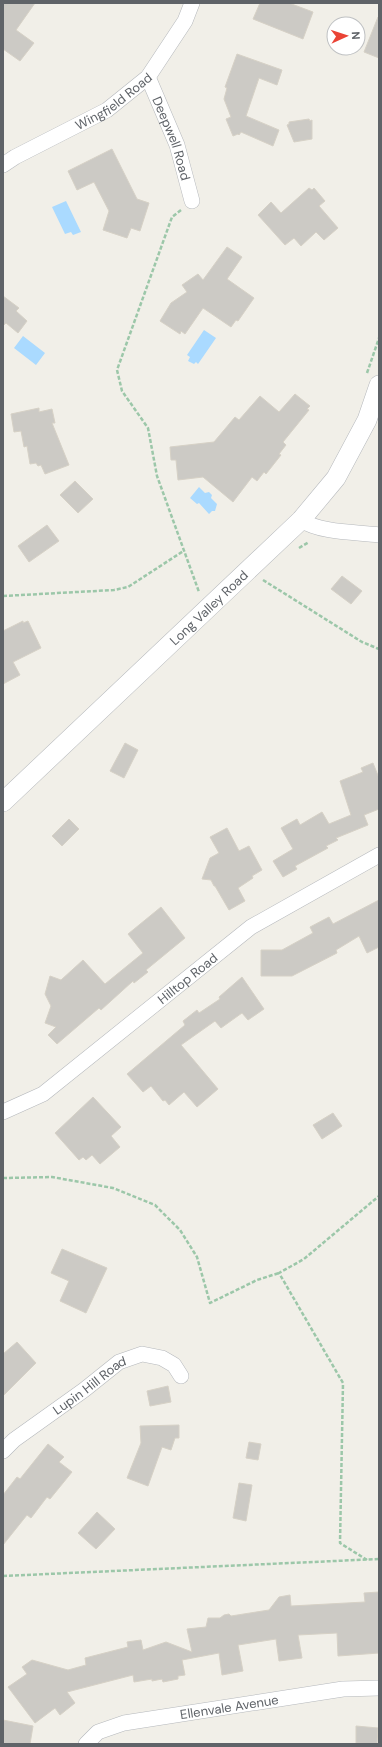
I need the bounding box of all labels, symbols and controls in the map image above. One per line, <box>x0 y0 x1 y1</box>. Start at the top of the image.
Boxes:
north arrow <box>326 16 366 56</box>
text: N <box>349 31 363 40</box>
street label: Wingfield Road <box>72 69 156 134</box>
street label: Deepwell Road <box>148 94 194 182</box>
street label: Long Valley Road <box>166 567 252 649</box>
street label: Hilltop Road <box>154 949 221 1008</box>
street label: Lupin Hill Road <box>50 1352 128 1419</box>
street label: Ellenvale Avenue <box>179 1691 280 1723</box>

